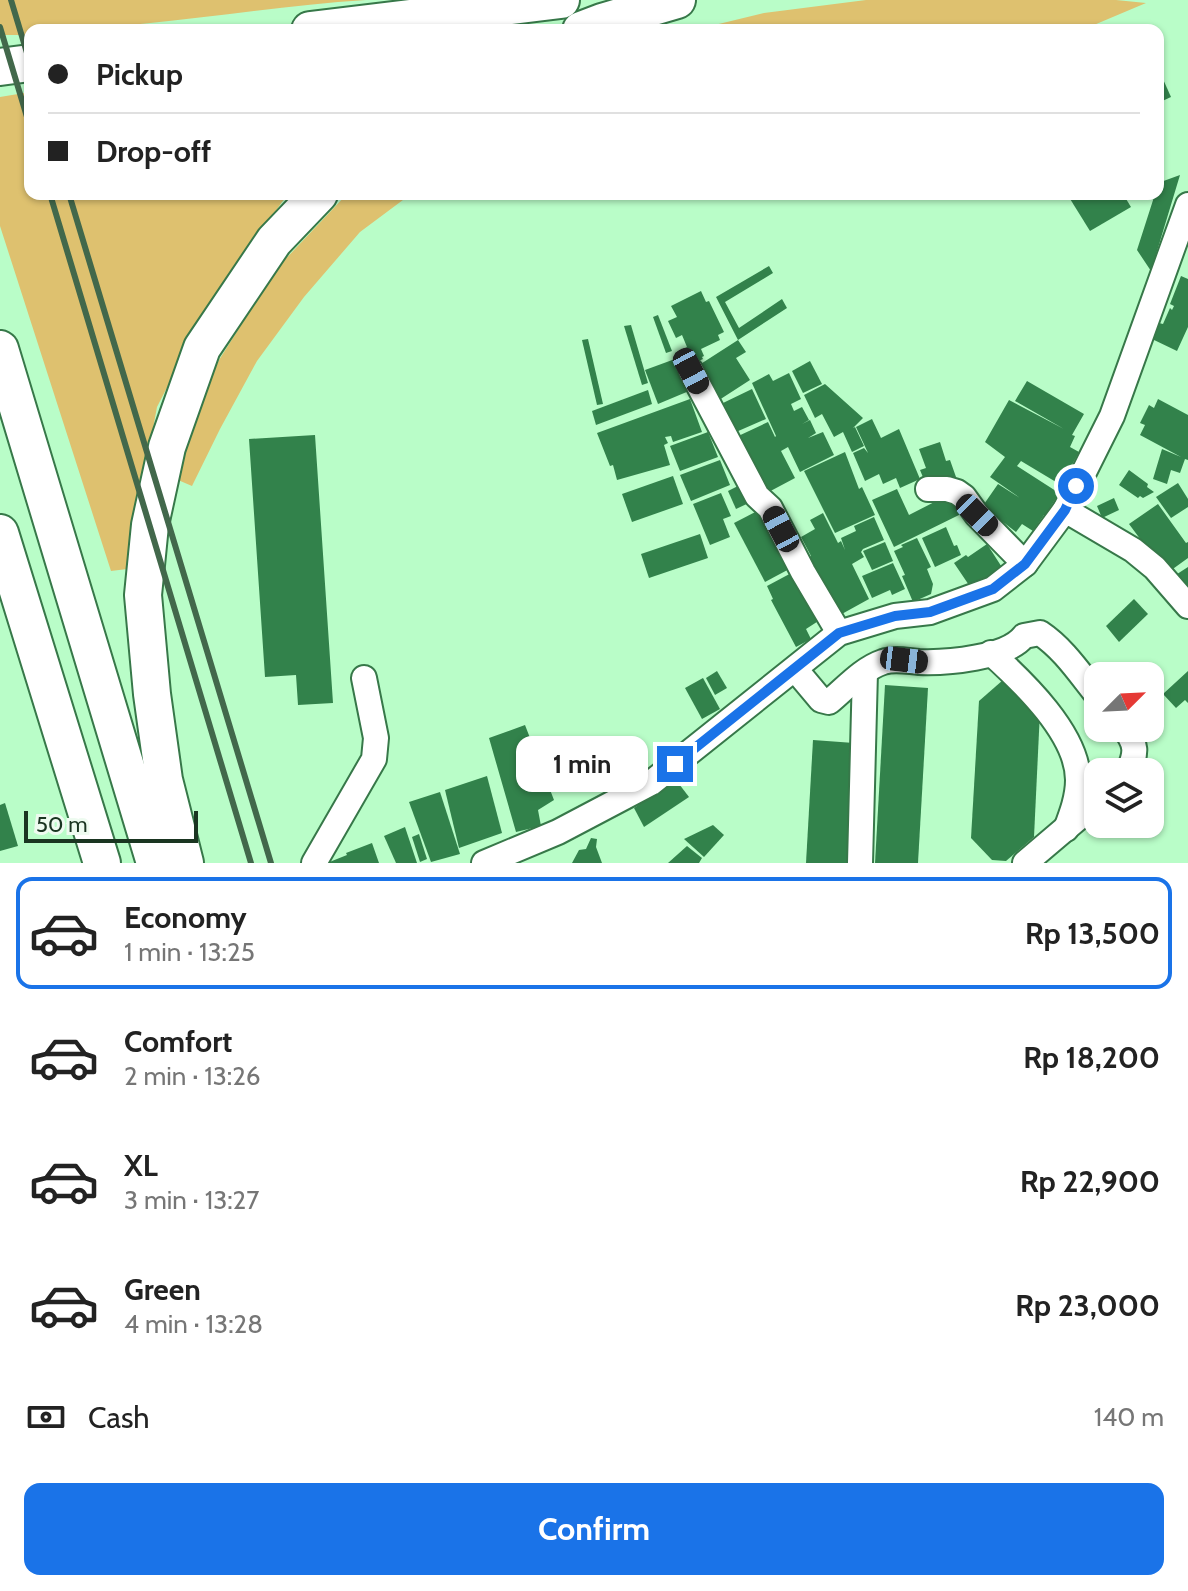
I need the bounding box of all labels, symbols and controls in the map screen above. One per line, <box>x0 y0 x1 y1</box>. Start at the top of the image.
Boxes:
text: Pickup <box>96 56 183 93</box>
text: Drop-off <box>96 133 211 170</box>
car <box>669 344 713 398</box>
route start <box>1058 468 1094 504</box>
car <box>952 490 1002 540</box>
car <box>759 502 803 556</box>
car <box>879 645 929 675</box>
north arrow <box>1084 662 1164 742</box>
map controls <box>1084 662 1164 838</box>
callout: 1 min <box>515 736 647 792</box>
route end <box>657 746 693 782</box>
text: 1 min <box>553 748 611 780</box>
button: layers <box>1084 758 1164 838</box>
scale bar <box>24 807 198 843</box>
text: 50 m <box>36 811 88 838</box>
icon: car <box>28 897 100 969</box>
text: Economy <box>124 899 247 936</box>
text: Rp 13,500 <box>1025 915 1160 952</box>
text: 1 min · 13:25 <box>124 936 255 968</box>
icon: car <box>28 1021 100 1093</box>
text: Comfort <box>124 1023 232 1060</box>
text: Rp 18,200 <box>1023 1039 1160 1076</box>
text: 2 min · 13:26 <box>124 1060 261 1092</box>
icon: car <box>28 1145 100 1217</box>
text: XL <box>124 1147 158 1184</box>
text: Rp 22,900 <box>1020 1163 1160 1200</box>
text: 3 min · 13:27 <box>124 1184 259 1216</box>
icon: car <box>28 1269 100 1341</box>
text: Green <box>124 1271 201 1308</box>
text: Rp 23,000 <box>1015 1287 1160 1324</box>
text: 4 min · 13:28 <box>124 1308 263 1340</box>
icon: cash <box>24 1395 68 1439</box>
text: Cash <box>88 1399 150 1436</box>
text: 140 m <box>1094 1401 1164 1433</box>
button: Confirm <box>24 1483 1164 1575</box>

